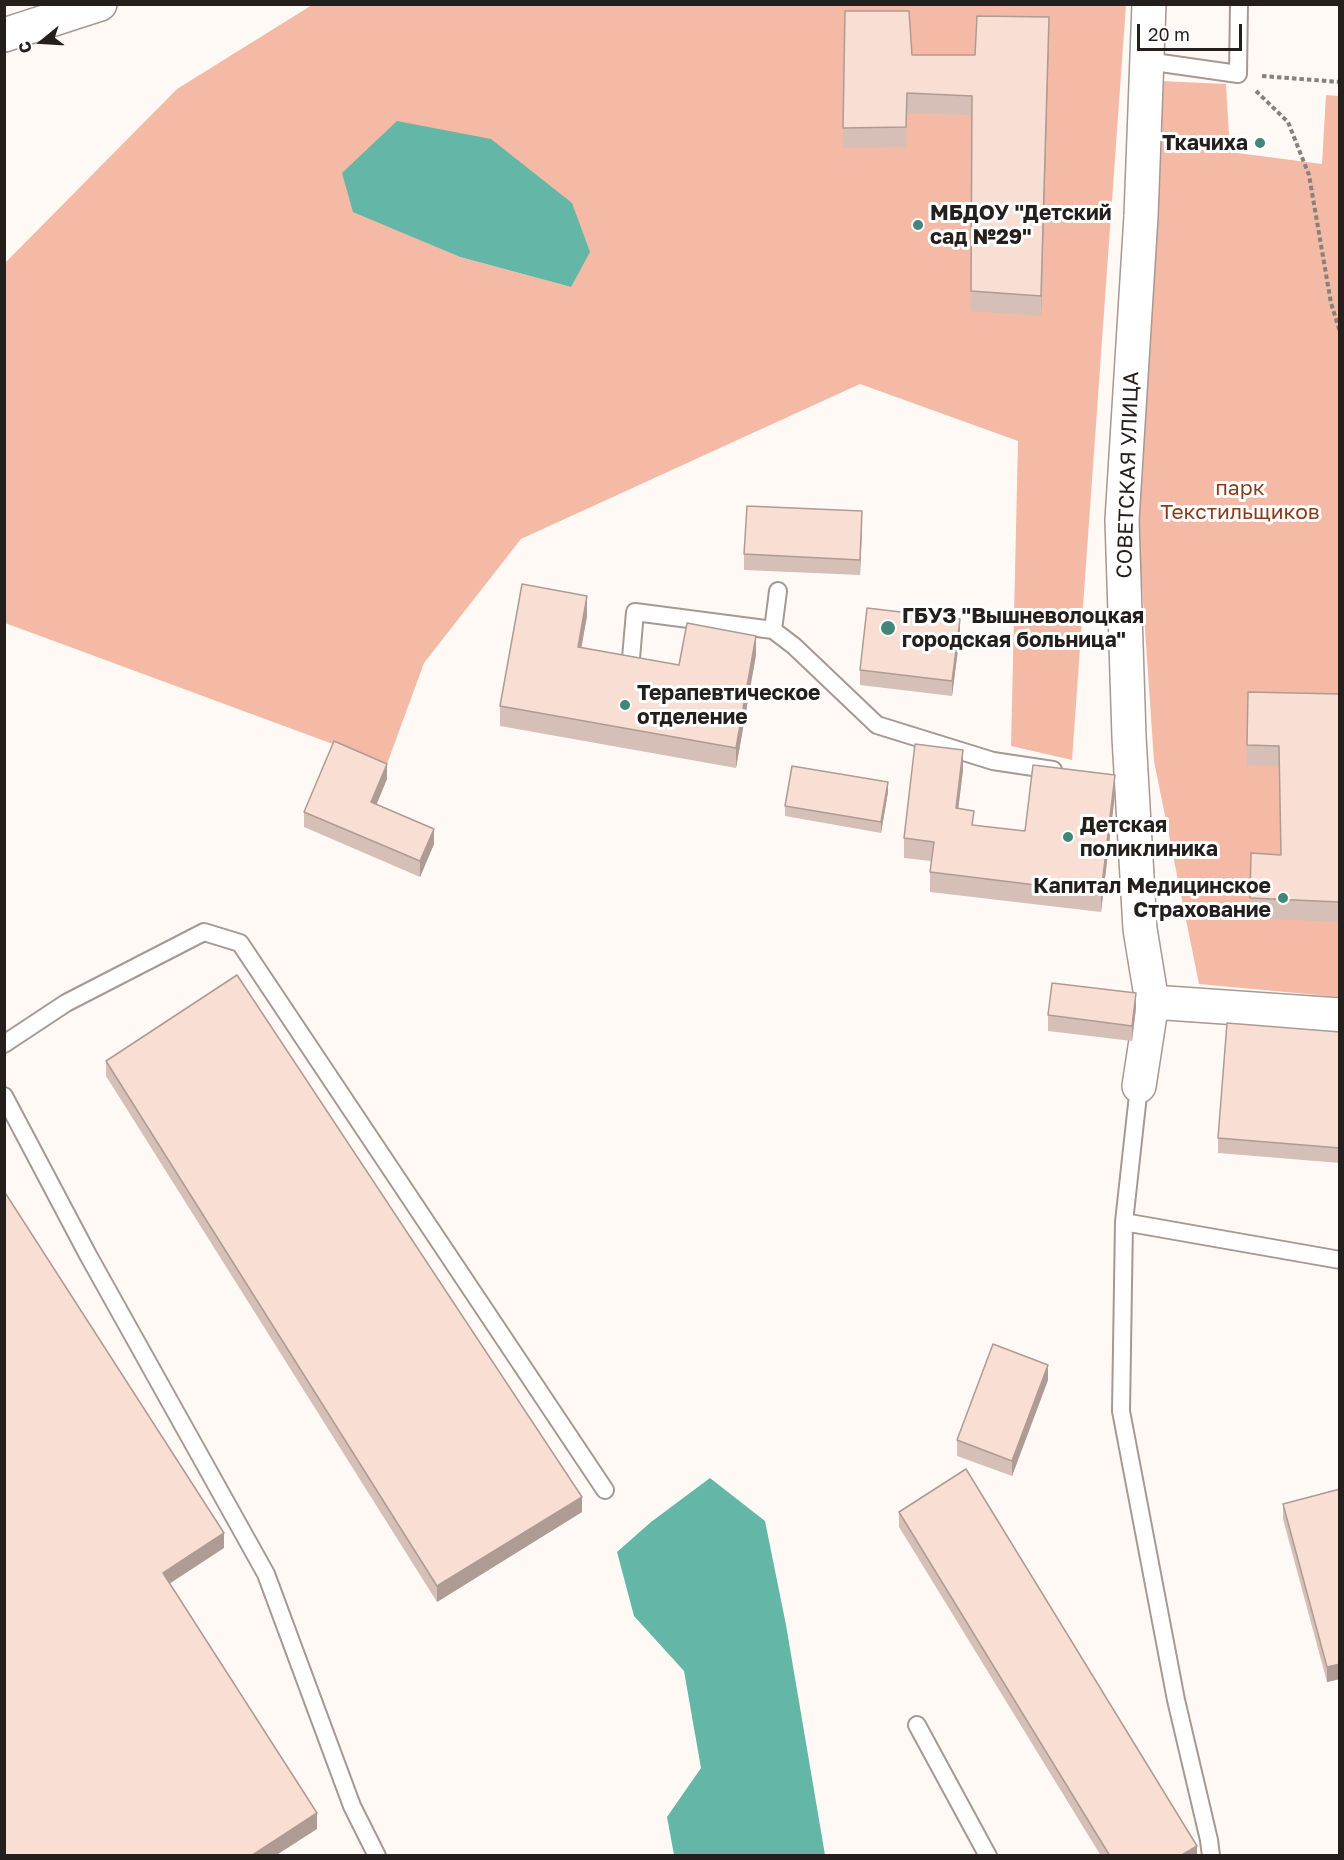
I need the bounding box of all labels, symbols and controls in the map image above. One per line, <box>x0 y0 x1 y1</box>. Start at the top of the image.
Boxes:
north arrow <box>12 12 72 72</box>
scale bar <box>1140 12 1245 50</box>
text: 20 m <box>1148 23 1190 45</box>
text: С <box>14 39 36 56</box>
place label: Ткачиха <box>1162 130 1248 156</box>
marker: Ткачиха <box>1253 136 1267 150</box>
place label: МБДОУ "Детский сад №29" <box>930 200 1112 250</box>
marker: МБДОУ "Детский сад №29" <box>911 218 925 232</box>
street label: СОВЕТСКАЯ УЛИЦА <box>1112 371 1144 579</box>
park label: парк Текстильщиков <box>1160 475 1320 525</box>
place label: ГБУЗ "Вышневолоцкая городская больница" <box>902 603 1144 653</box>
marker: ГБУЗ "Вышневолоцкая городская больница" <box>879 619 897 637</box>
place label: Терапевтическое отделение <box>637 680 820 730</box>
marker: Терапевтическое отделение <box>618 698 632 712</box>
place label: Детская поликлиника <box>1080 812 1218 862</box>
marker: Детская поликлиника <box>1061 830 1075 844</box>
place label: Капитал Медицинское Страхование <box>1033 873 1271 923</box>
marker: Капитал Медицинское Страхование <box>1276 891 1290 905</box>

